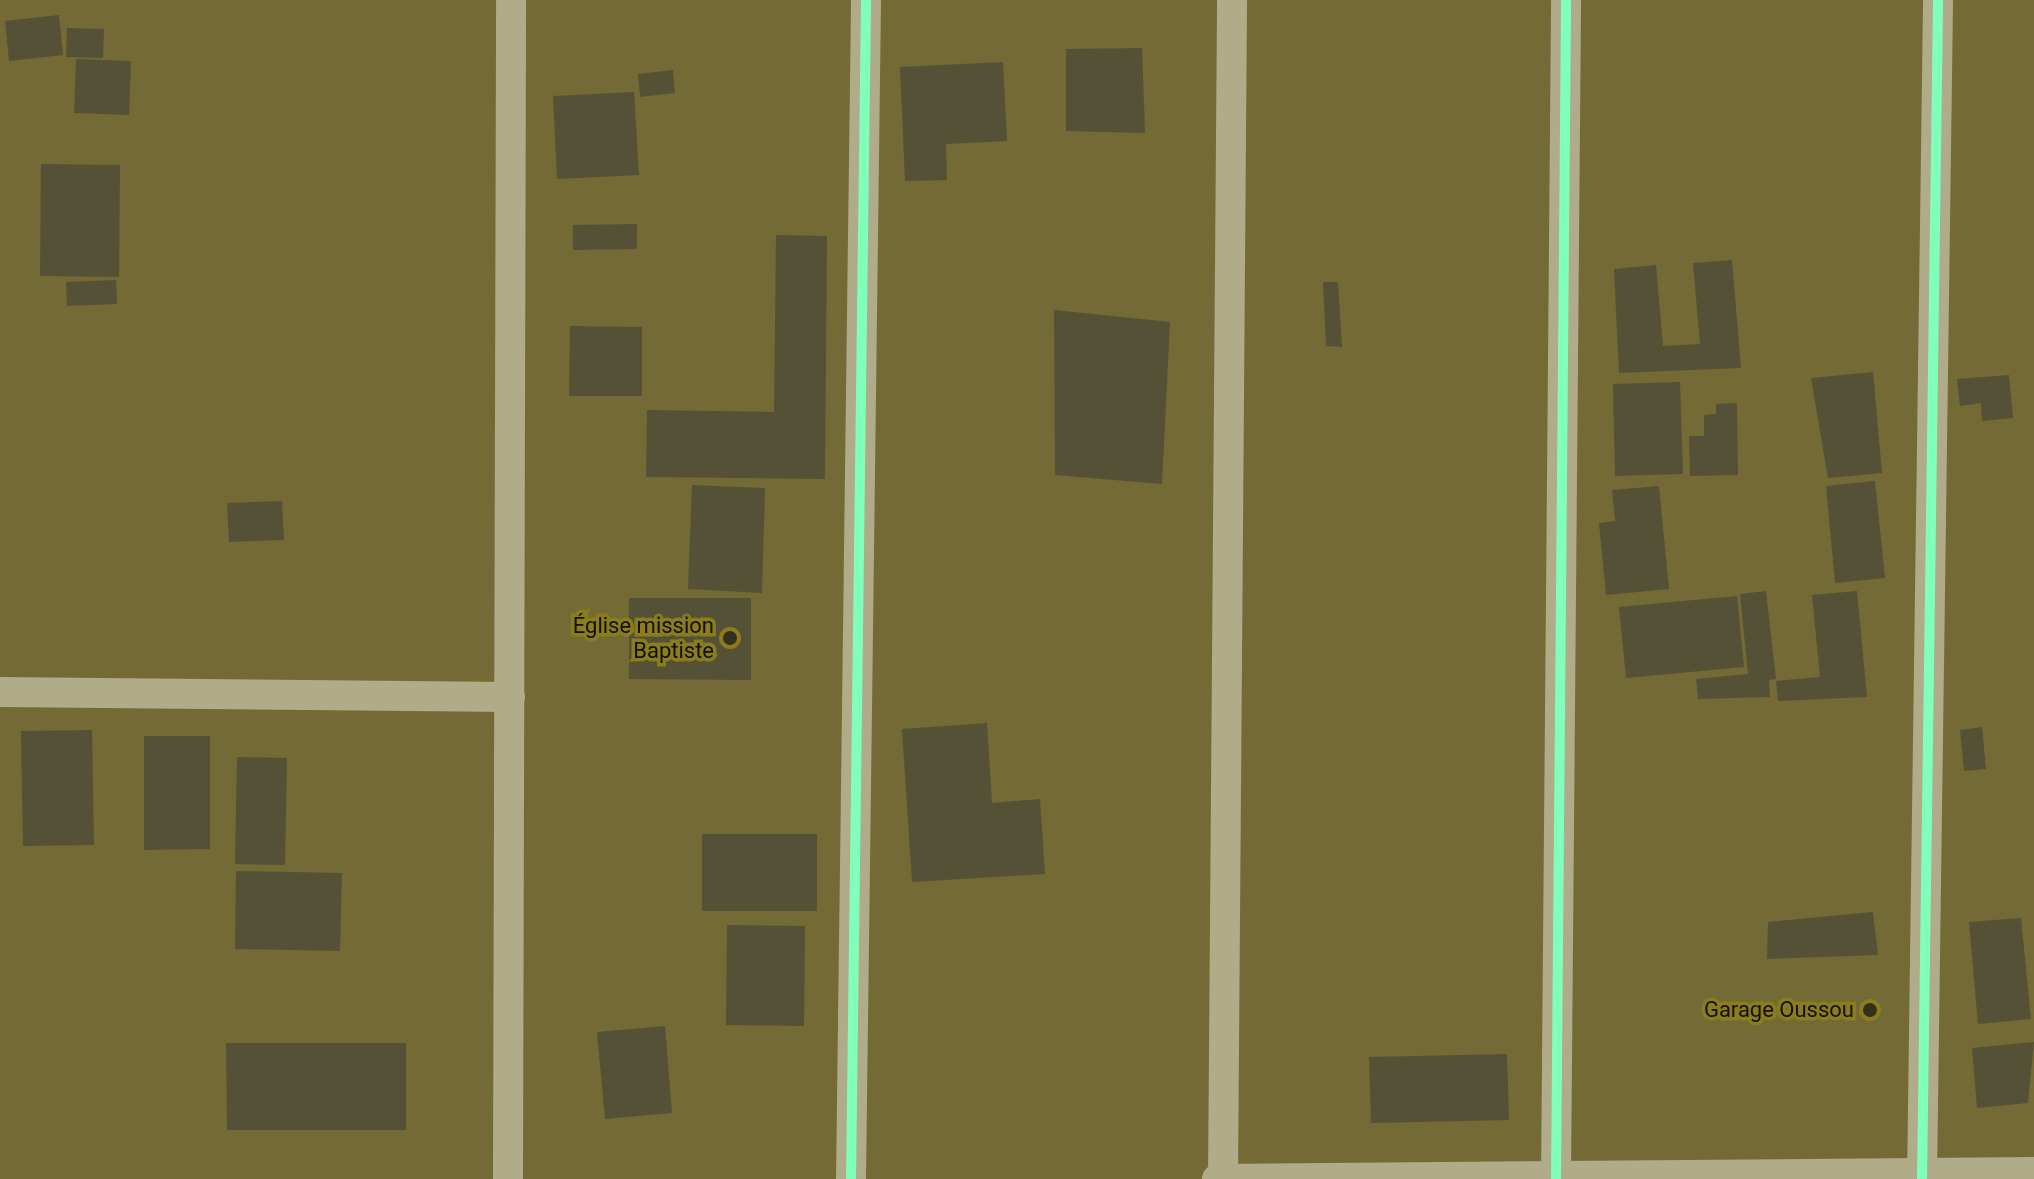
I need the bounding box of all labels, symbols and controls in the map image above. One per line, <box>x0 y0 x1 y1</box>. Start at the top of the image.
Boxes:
place label: Église mission Baptiste <box>573 612 714 664</box>
marker: Église mission Baptiste <box>721 629 739 647</box>
place label: Garage Oussou <box>1704 997 1854 1023</box>
marker: Garage Oussou <box>1861 1001 1879 1019</box>

